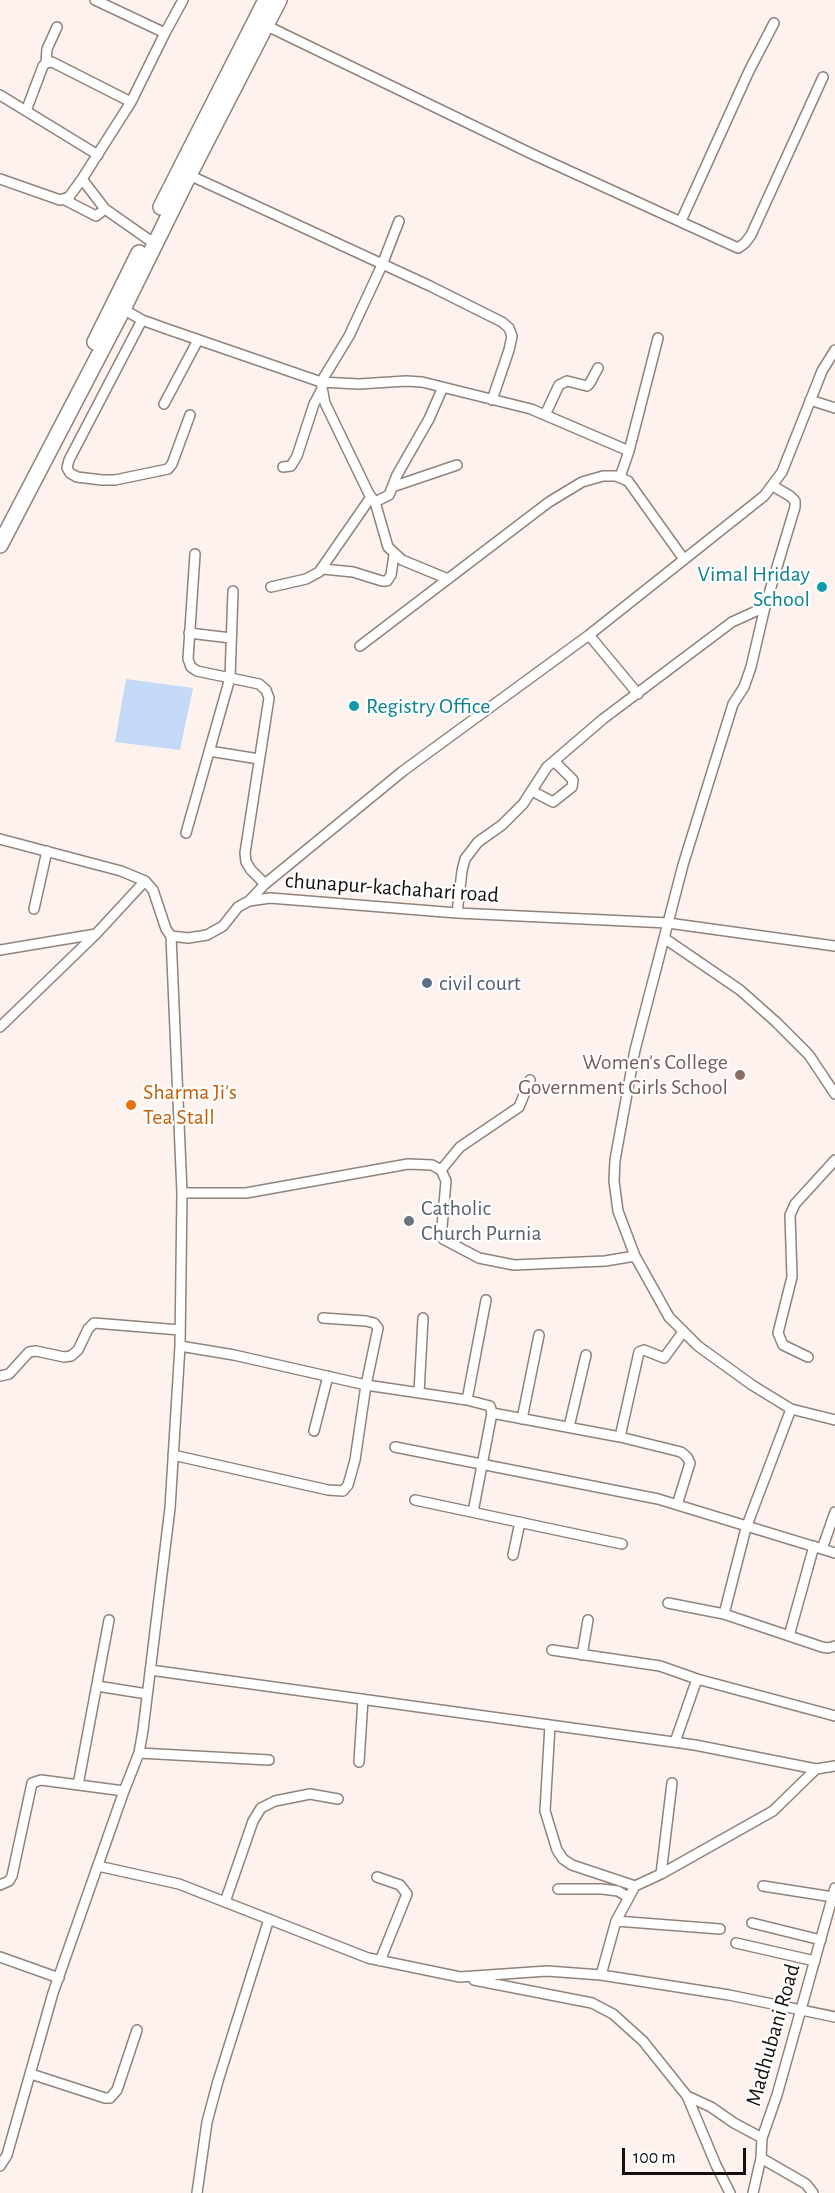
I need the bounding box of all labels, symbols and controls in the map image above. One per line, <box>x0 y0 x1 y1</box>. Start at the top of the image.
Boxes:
place label: Vimal Hriday School <box>698 561 810 612</box>
marker: Vimal Hriday School <box>815 580 829 594</box>
place label: Registry Office <box>366 693 490 719</box>
marker: Registry Office <box>347 699 361 713</box>
street label: chunapur-kachahari road <box>284 867 500 909</box>
place label: civil court <box>439 970 521 996</box>
marker: civil court <box>420 976 434 990</box>
place label: Women's College Government Girls School <box>518 1049 728 1100</box>
marker: Women's College Government Girls School <box>733 1068 747 1082</box>
place label: Sharma Ji's Tea Stall <box>143 1079 237 1130</box>
marker: Sharma Ji's Tea Stall <box>124 1098 138 1112</box>
place label: Catholic Church Purnia <box>421 1195 542 1246</box>
marker: Catholic Church Purnia <box>402 1214 416 1228</box>
street label: Madhubani Road <box>740 1961 806 2109</box>
scale bar <box>625 2136 750 2174</box>
text: 100 m <box>633 2149 676 2167</box>

